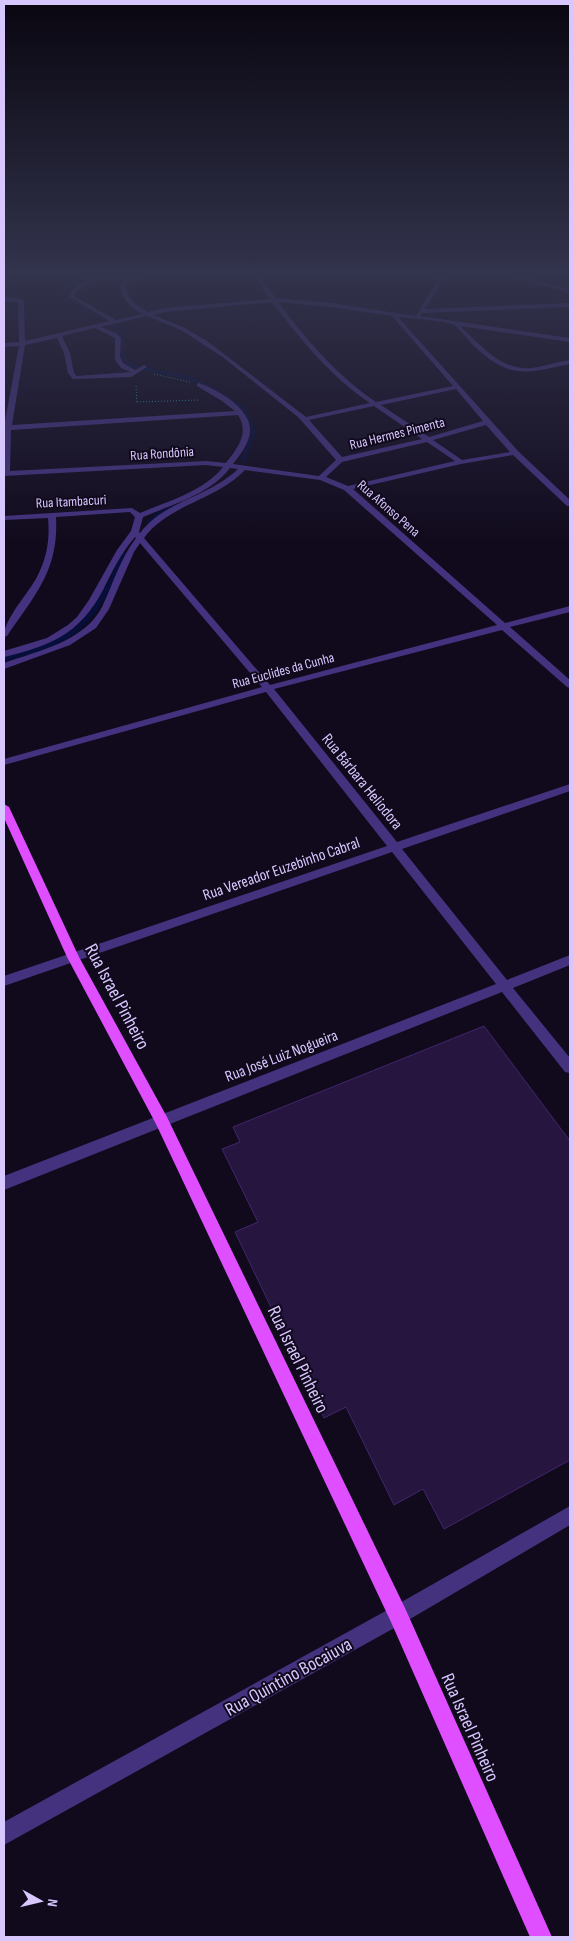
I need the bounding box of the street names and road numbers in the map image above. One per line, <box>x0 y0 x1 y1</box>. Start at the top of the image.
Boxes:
street label: Rua Hermes Pimenta <box>348 413 446 454</box>
street label: Rua Rondônia <box>130 443 194 464</box>
street label: Rua Afonso Pena <box>354 477 423 540</box>
street label: Rua Itambacuri <box>35 491 107 512</box>
street label: Rua Euclides da Cunha <box>230 649 336 692</box>
street label: Rua Bárbara Heliodora <box>317 730 406 834</box>
street label: Rua Vereador Euzebinho Cabral <box>200 834 363 905</box>
street label: Rua Israel Pinheiro <box>79 940 154 1053</box>
street label: Rua José Luiz Nogueira <box>223 1026 341 1087</box>
street label: Rua Israel Pinheiro <box>262 1302 334 1417</box>
street label: Rua Quintino Bocaiuva <box>221 1633 356 1722</box>
street label: Rua Israel Pinheiro <box>435 1670 504 1785</box>

